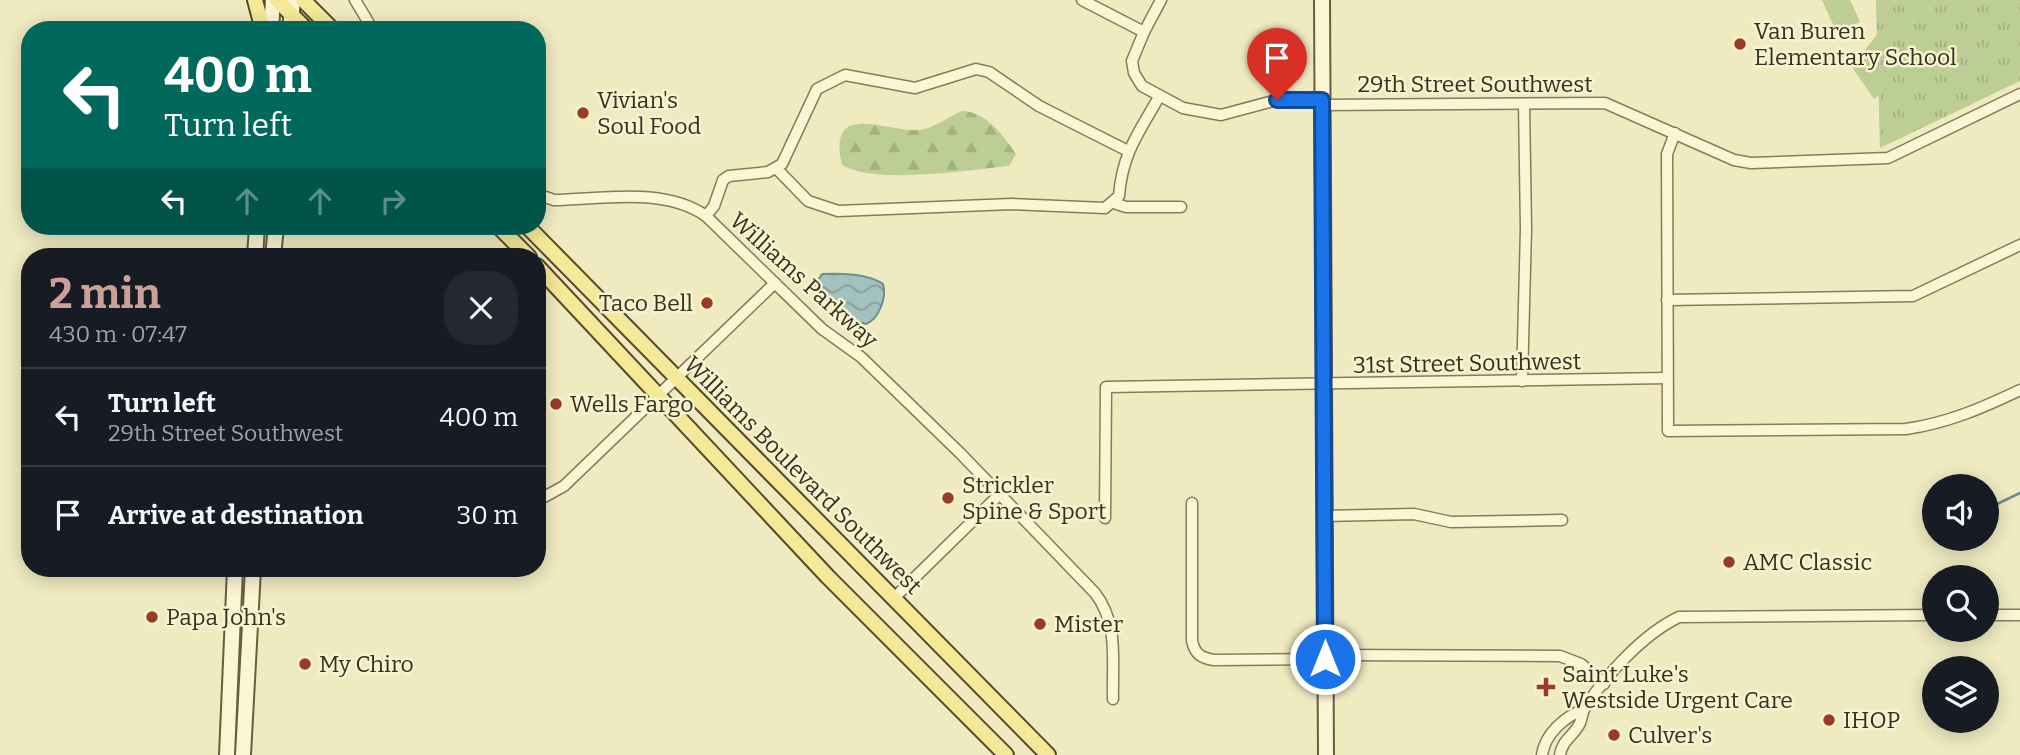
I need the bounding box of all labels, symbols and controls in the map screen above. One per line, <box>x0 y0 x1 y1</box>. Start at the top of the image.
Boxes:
place label: Van Buren Elementary School <box>1754 17 1957 71</box>
pin <box>1247 28 1307 100</box>
marker: Van Buren Elementary School <box>1732 36 1748 52</box>
icon: arrive <box>1258 39 1296 77</box>
text: 400 m <box>164 46 312 105</box>
icon: left <box>49 49 140 140</box>
street label: 29th Street Southwest <box>1357 70 1593 98</box>
place label: Vivian's Soul Food <box>597 86 702 140</box>
marker: Vivian's Soul Food <box>575 105 591 121</box>
text: Turn left <box>164 106 292 144</box>
icon: left <box>155 182 193 220</box>
icon: ahead <box>228 182 266 220</box>
icon: ahead <box>301 182 339 220</box>
icon: right <box>374 182 412 220</box>
street label: Williams Parkway <box>724 206 884 354</box>
text: 2 min <box>49 269 161 319</box>
button: close <box>444 271 518 345</box>
place label: Taco Bell <box>599 289 693 317</box>
marker: Taco Bell <box>699 295 715 311</box>
text: 430 m · 07:47 <box>49 320 187 348</box>
street label: 31st Street Southwest <box>1352 347 1582 379</box>
street label: Williams Boulevard Southwest <box>678 350 928 600</box>
text: Turn left <box>108 388 216 419</box>
place label: Wells Fargo <box>570 390 694 418</box>
marker: Wells Fargo <box>548 396 564 412</box>
icon: left <box>49 398 87 436</box>
text: 400 m <box>439 402 518 433</box>
text: 29th Street Southwest <box>108 419 343 447</box>
place label: Strickler Spine & Sport <box>962 471 1106 525</box>
map controls <box>1922 474 1999 733</box>
button: sound <box>1922 474 1999 551</box>
marker: Strickler Spine & Sport <box>940 490 956 506</box>
icon: arrive <box>49 496 87 534</box>
text: Arrive at destination <box>108 500 363 531</box>
text: 30 m <box>457 500 518 531</box>
place label: AMC Classic <box>1743 548 1872 576</box>
marker: AMC Classic <box>1721 554 1737 570</box>
button: search <box>1922 565 1999 642</box>
place label: Papa John's <box>166 603 286 631</box>
marker: Papa John's <box>144 609 160 625</box>
place label: Mister <box>1054 610 1123 638</box>
marker: Mister <box>1032 616 1048 632</box>
position arrow <box>1288 622 1362 696</box>
place label: My Chiro <box>319 650 414 678</box>
marker: My Chiro <box>297 656 313 672</box>
button: layers <box>1922 656 1999 733</box>
place label: Saint Luke's Westside Urgent Care <box>1562 660 1793 714</box>
marker: Saint Luke's Westside Urgent Care <box>1536 677 1556 697</box>
place label: IHOP <box>1843 706 1900 734</box>
marker: IHOP <box>1821 712 1837 728</box>
place label: Culver's <box>1628 721 1712 749</box>
marker: Culver's <box>1606 727 1622 743</box>

